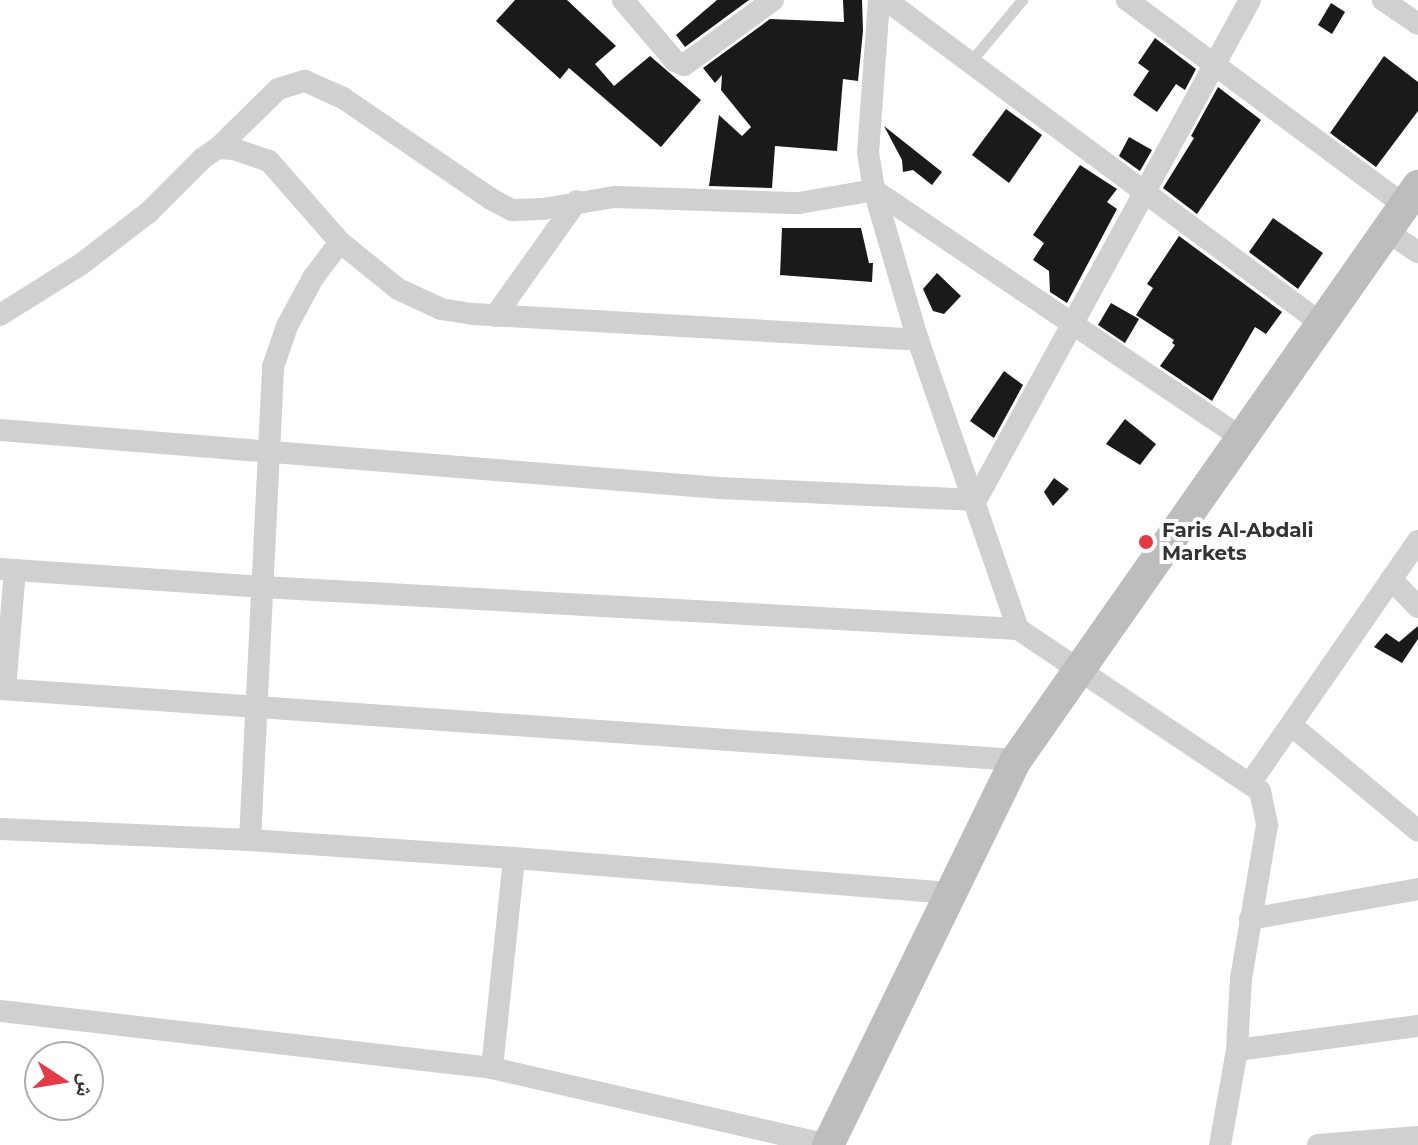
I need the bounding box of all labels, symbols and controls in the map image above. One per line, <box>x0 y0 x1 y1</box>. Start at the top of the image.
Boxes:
place label: Faris Al-Abdali Markets <box>1162 518 1314 565</box>
marker: Faris Al-Abdali Markets <box>1137 533 1155 551</box>
north arrow <box>24 1041 104 1121</box>
text: ش <box>70 1071 102 1100</box>

